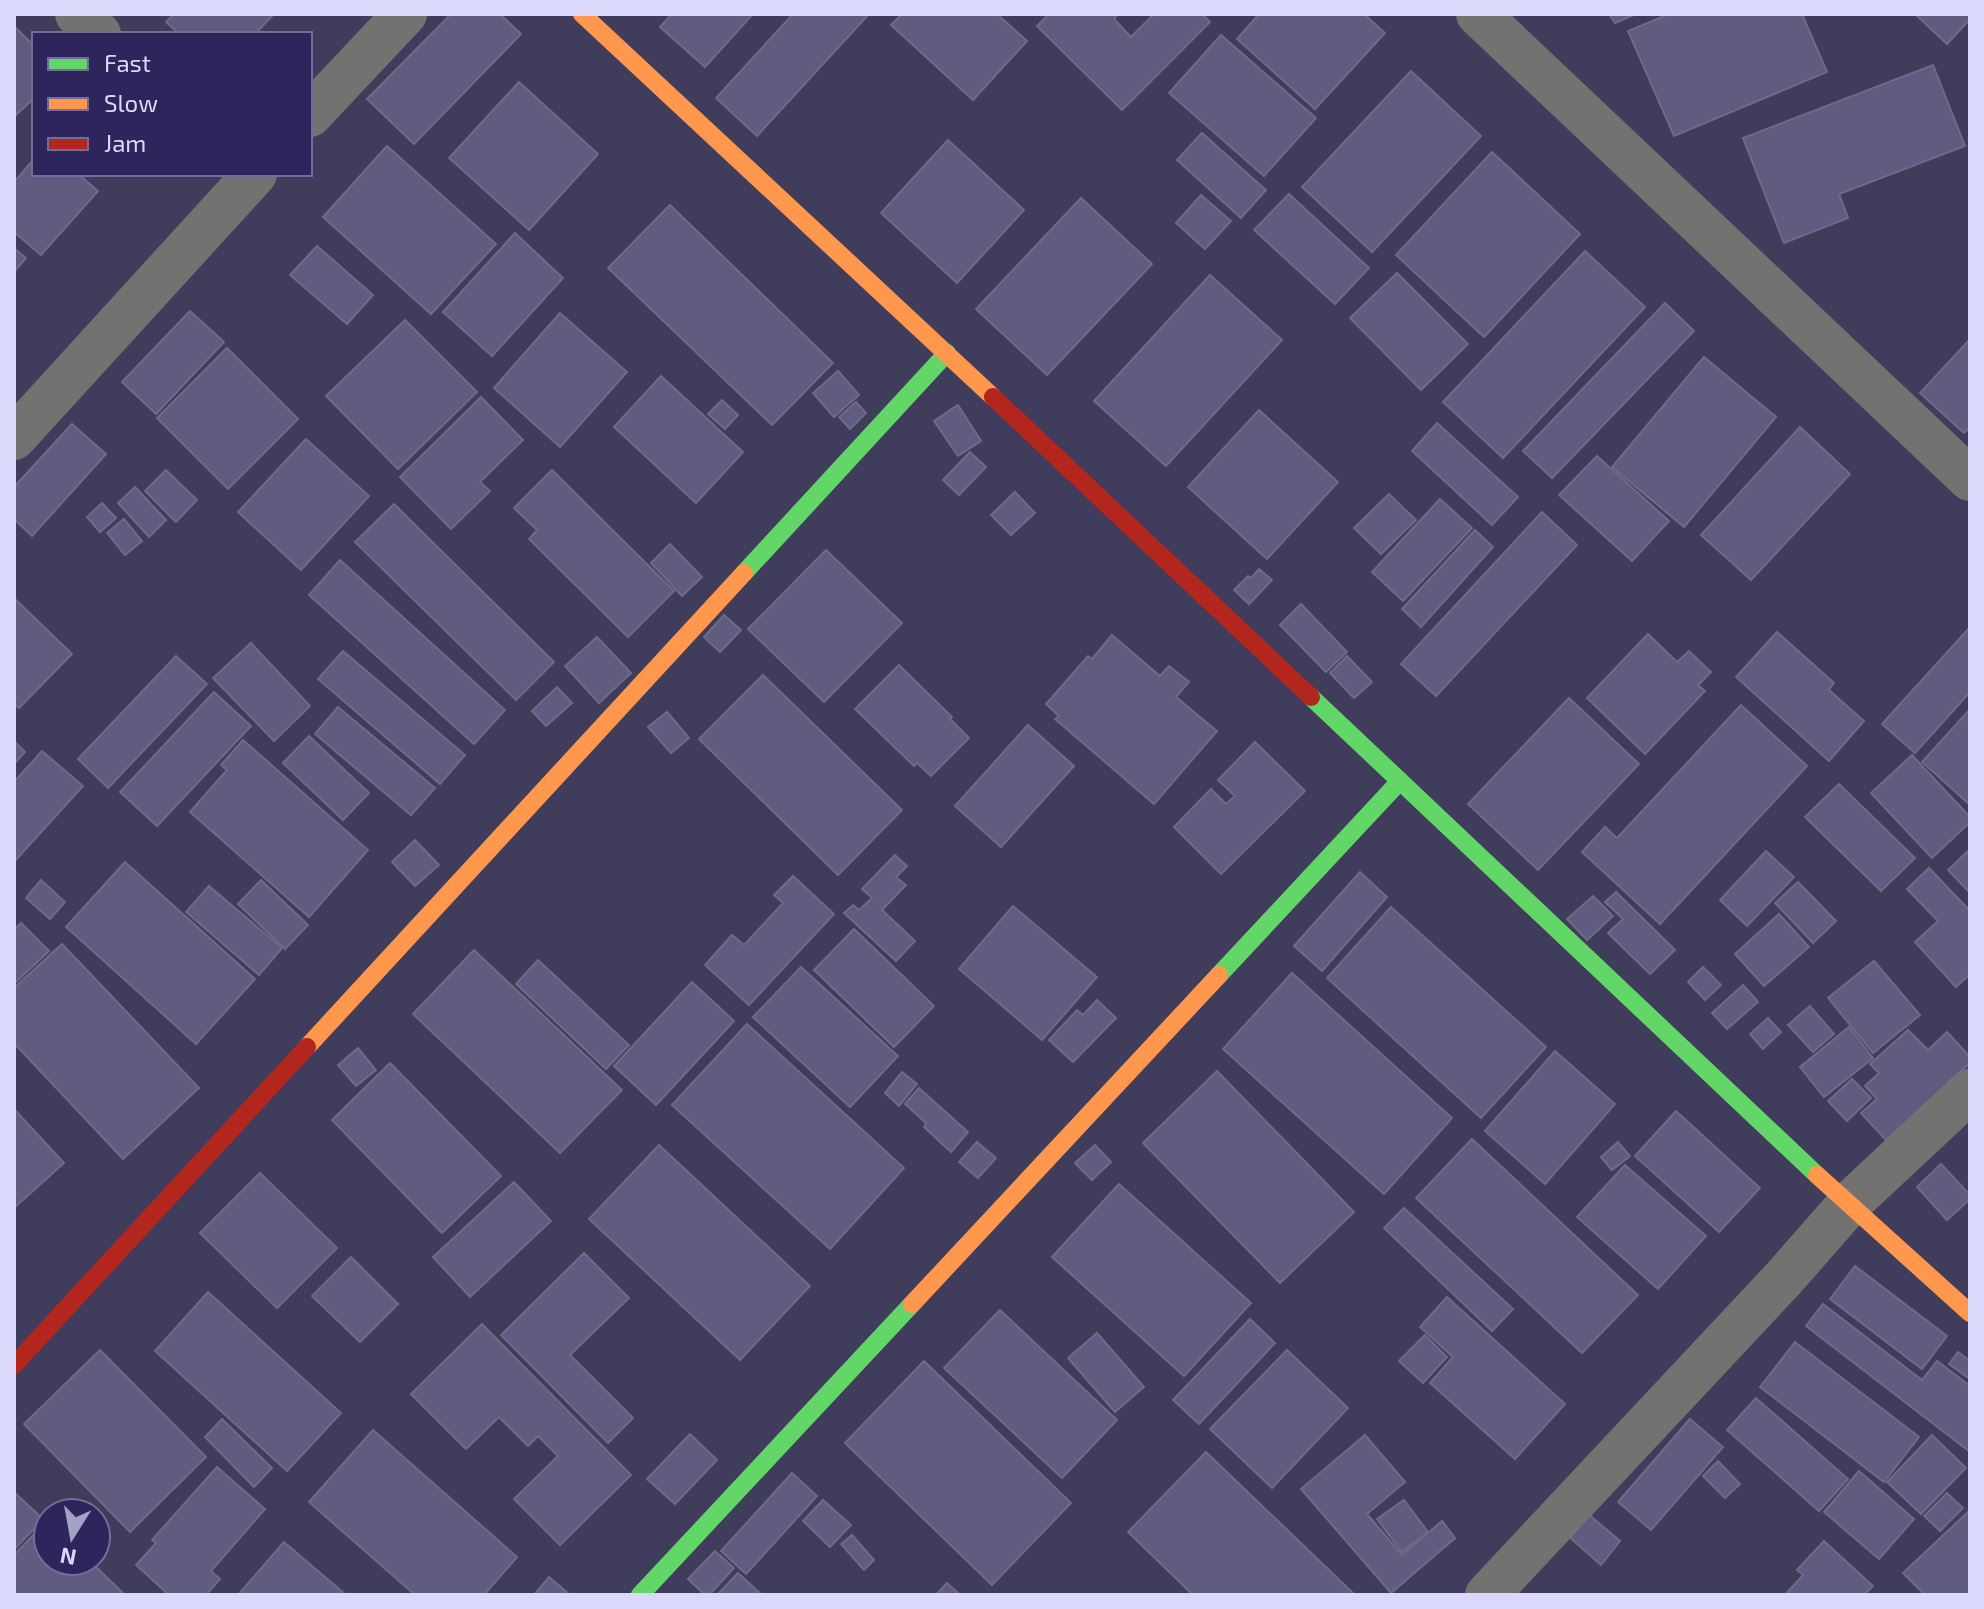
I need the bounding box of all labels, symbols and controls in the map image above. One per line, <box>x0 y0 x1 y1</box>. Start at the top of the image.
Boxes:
legend <box>32 32 312 176</box>
text: Fast <box>104 48 151 77</box>
text: Slow <box>104 88 158 117</box>
text: Jam <box>104 128 146 157</box>
north arrow <box>32 1497 112 1577</box>
text: N <box>58 1543 78 1572</box>

